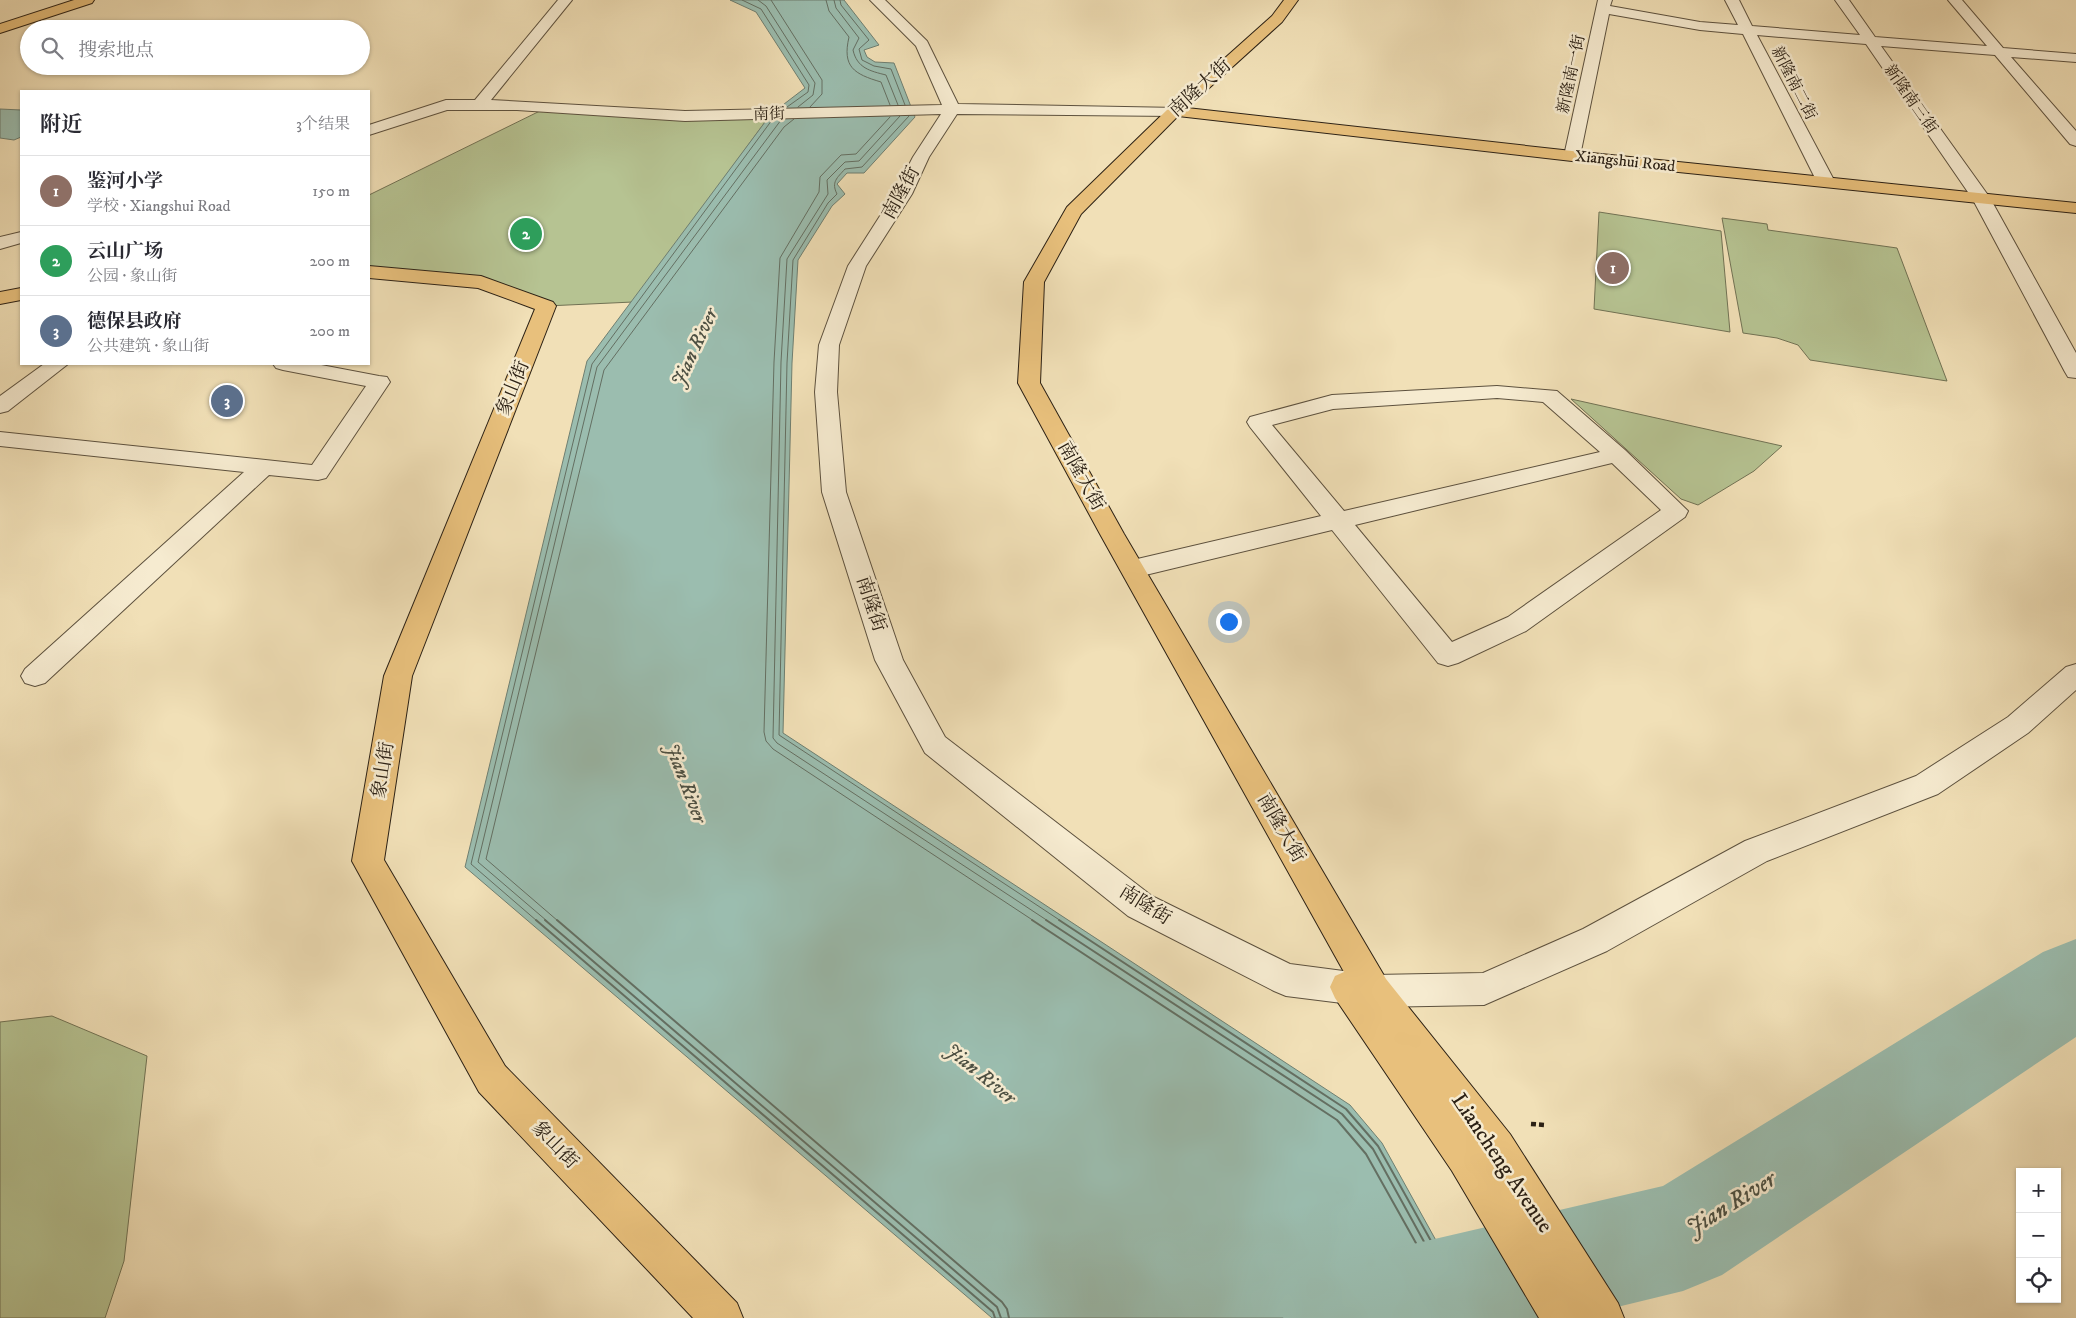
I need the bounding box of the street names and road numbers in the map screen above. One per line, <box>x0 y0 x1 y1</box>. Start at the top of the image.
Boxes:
street label: 新隆南一街 <box>1553 33 1589 115</box>
street label: 新隆南二街 <box>1767 43 1821 123</box>
street label: 南隆大街 <box>1164 54 1236 122</box>
street label: 新隆南三街 <box>1880 60 1942 138</box>
street label: 南街 <box>753 103 785 125</box>
street label: Xiangshui Road <box>1574 146 1676 176</box>
street label: 南隆街 <box>877 162 925 224</box>
street label: 象山街 <box>492 357 534 419</box>
street label: 南隆大街 <box>1053 437 1109 515</box>
street label: 南隆街 <box>851 573 891 635</box>
street label: 象山街 <box>367 740 399 800</box>
street label: 南隆大街 <box>1252 789 1310 867</box>
street label: 南隆街 <box>1115 880 1175 930</box>
street label: Liancheng Avenue <box>1445 1088 1559 1238</box>
street label: 象山街 <box>527 1117 583 1173</box>

